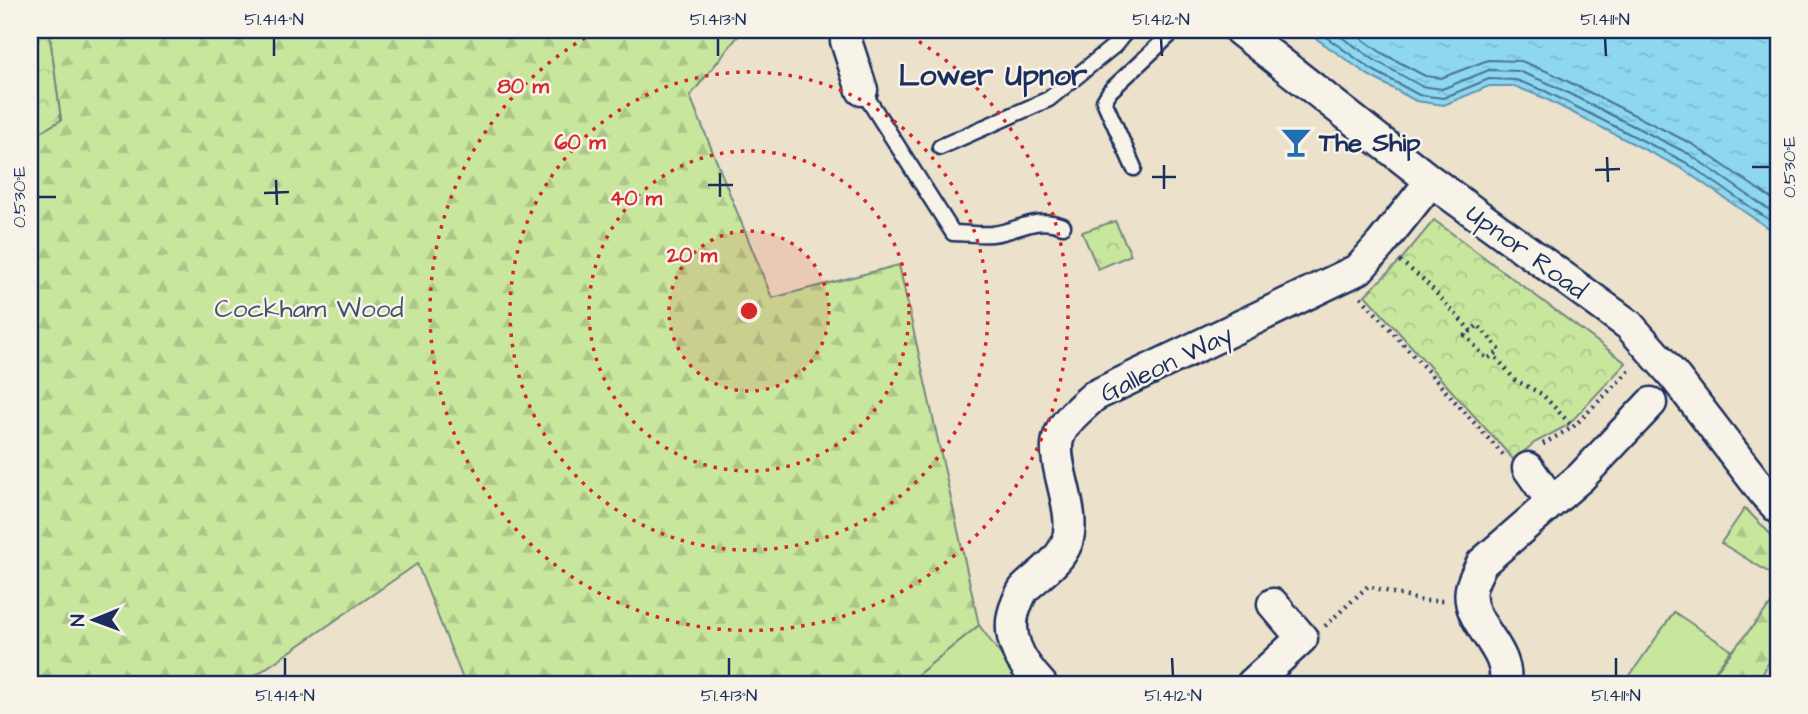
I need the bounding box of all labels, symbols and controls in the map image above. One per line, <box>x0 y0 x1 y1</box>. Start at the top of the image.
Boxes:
text: 51.414°N <box>244 7 304 32</box>
text: 51.413°N <box>690 7 746 32</box>
text: 51.412°N <box>1132 7 1190 32</box>
text: 51.411°N <box>1580 7 1630 32</box>
district label: Lower Upnor <box>899 55 1088 98</box>
text: 80 m <box>497 72 549 101</box>
bar icon: The Ship <box>1279 125 1313 159</box>
place label: The Ship <box>1318 125 1421 161</box>
text: 60 m <box>554 128 606 157</box>
text: 0.530°E <box>1777 136 1802 198</box>
text: 0.530°E <box>7 166 32 228</box>
text: 40 m <box>610 184 663 213</box>
street label: Upnor Road <box>1459 196 1594 308</box>
text: 20 m <box>666 241 718 270</box>
park label: Cockham Wood <box>214 291 404 327</box>
centre of rings <box>737 299 761 323</box>
street label: Galleon Way <box>1094 316 1240 413</box>
north arrow <box>60 584 130 654</box>
text: N <box>65 614 92 626</box>
text: 51.414°N <box>255 683 315 708</box>
text: 51.413°N <box>701 683 757 708</box>
text: 51.412°N <box>1144 683 1202 708</box>
text: 51.411°N <box>1591 683 1641 708</box>

